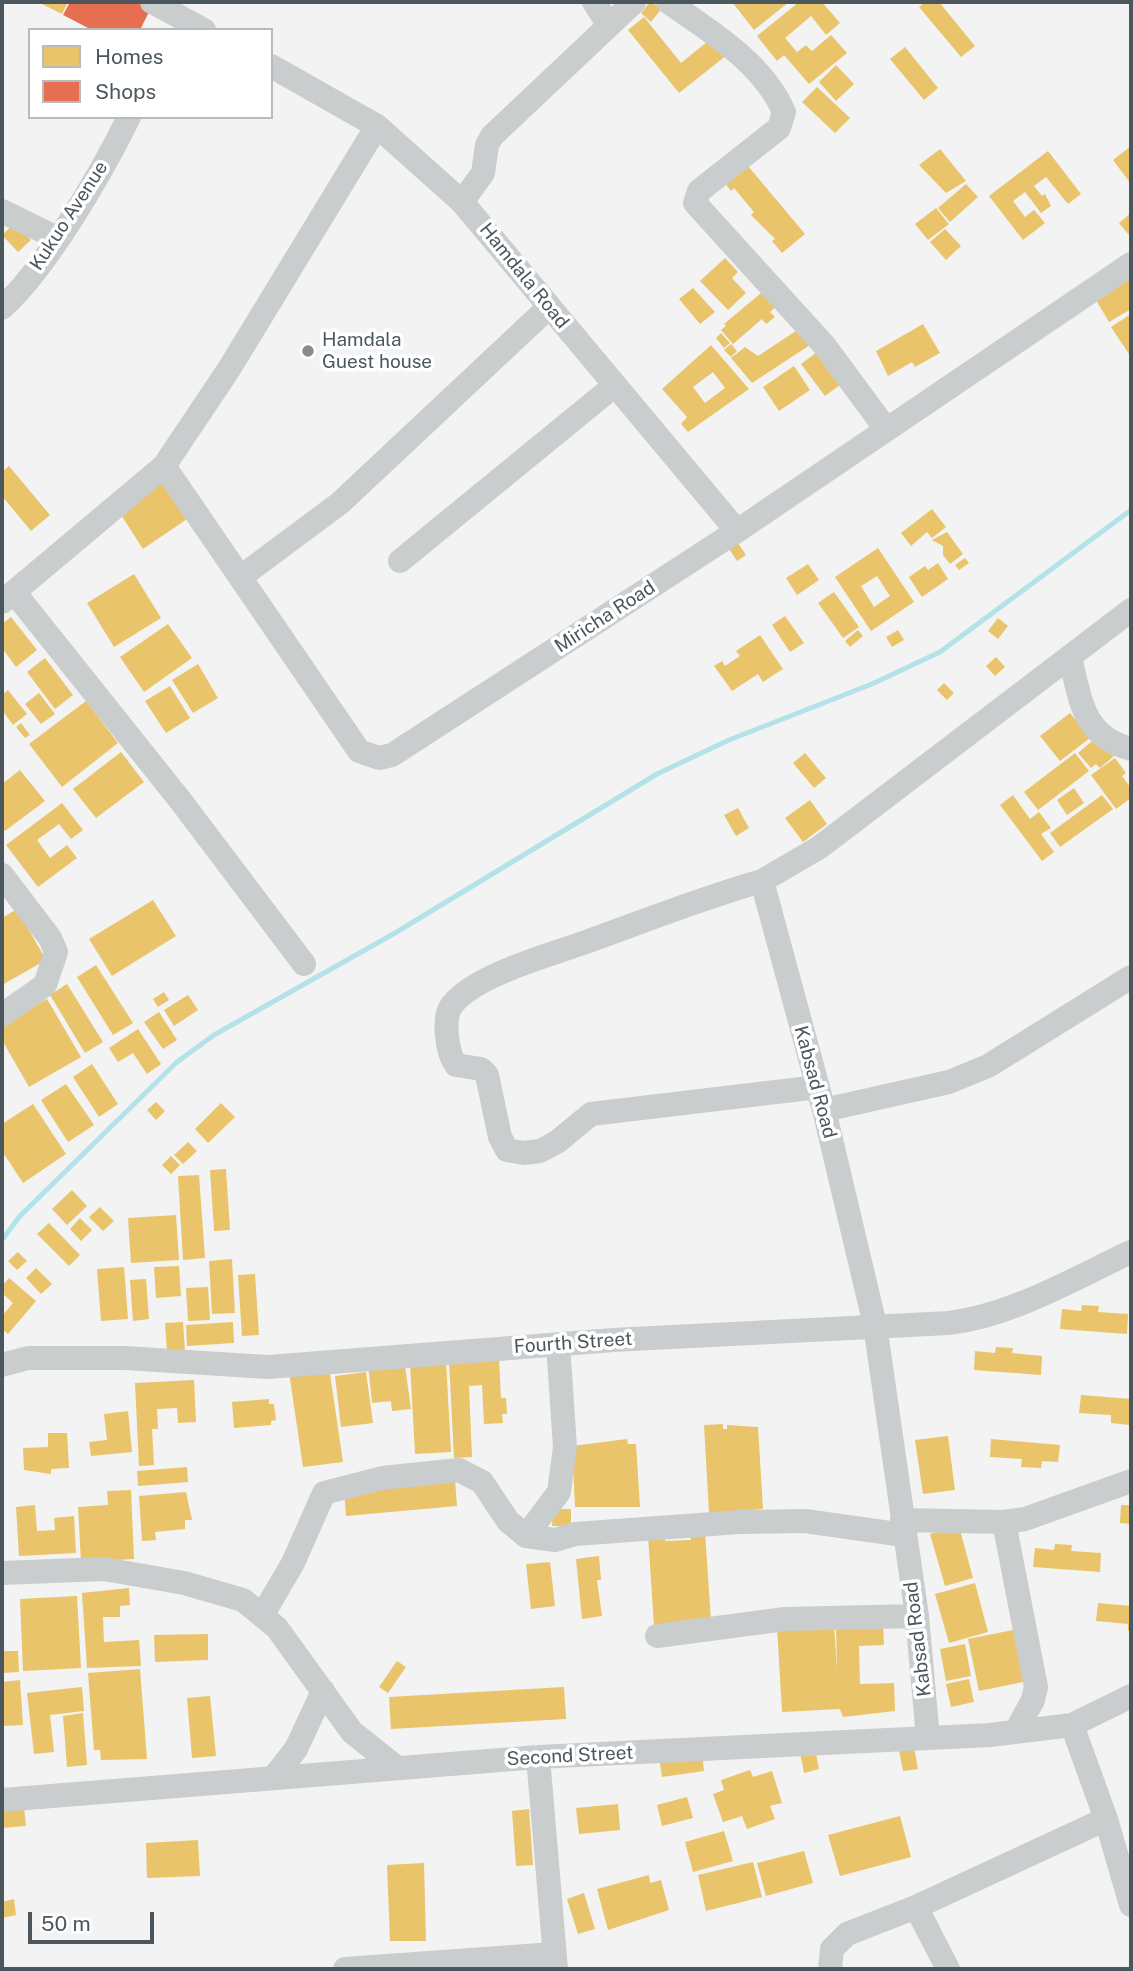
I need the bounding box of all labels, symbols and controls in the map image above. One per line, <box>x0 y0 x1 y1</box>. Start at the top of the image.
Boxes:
legend <box>28 28 273 119</box>
text: Homes <box>95 44 163 69</box>
text: Shops <box>95 79 156 104</box>
street label: Kukuo Avenue <box>25 157 113 275</box>
street label: Hamdala Road <box>475 219 573 333</box>
place label: Hamdala Guest house <box>322 329 432 373</box>
marker: Hamdala Guest house <box>300 343 316 359</box>
street label: Miricha Road <box>551 576 659 658</box>
street label: Kabsad Road <box>789 1023 841 1141</box>
street label: Fourth Street <box>513 1327 633 1359</box>
street label: Kabsad Road <box>900 1580 936 1698</box>
street label: Second Street <box>506 1741 634 1771</box>
scale bar <box>32 1898 158 1942</box>
text: 50 m <box>41 1911 91 1936</box>

